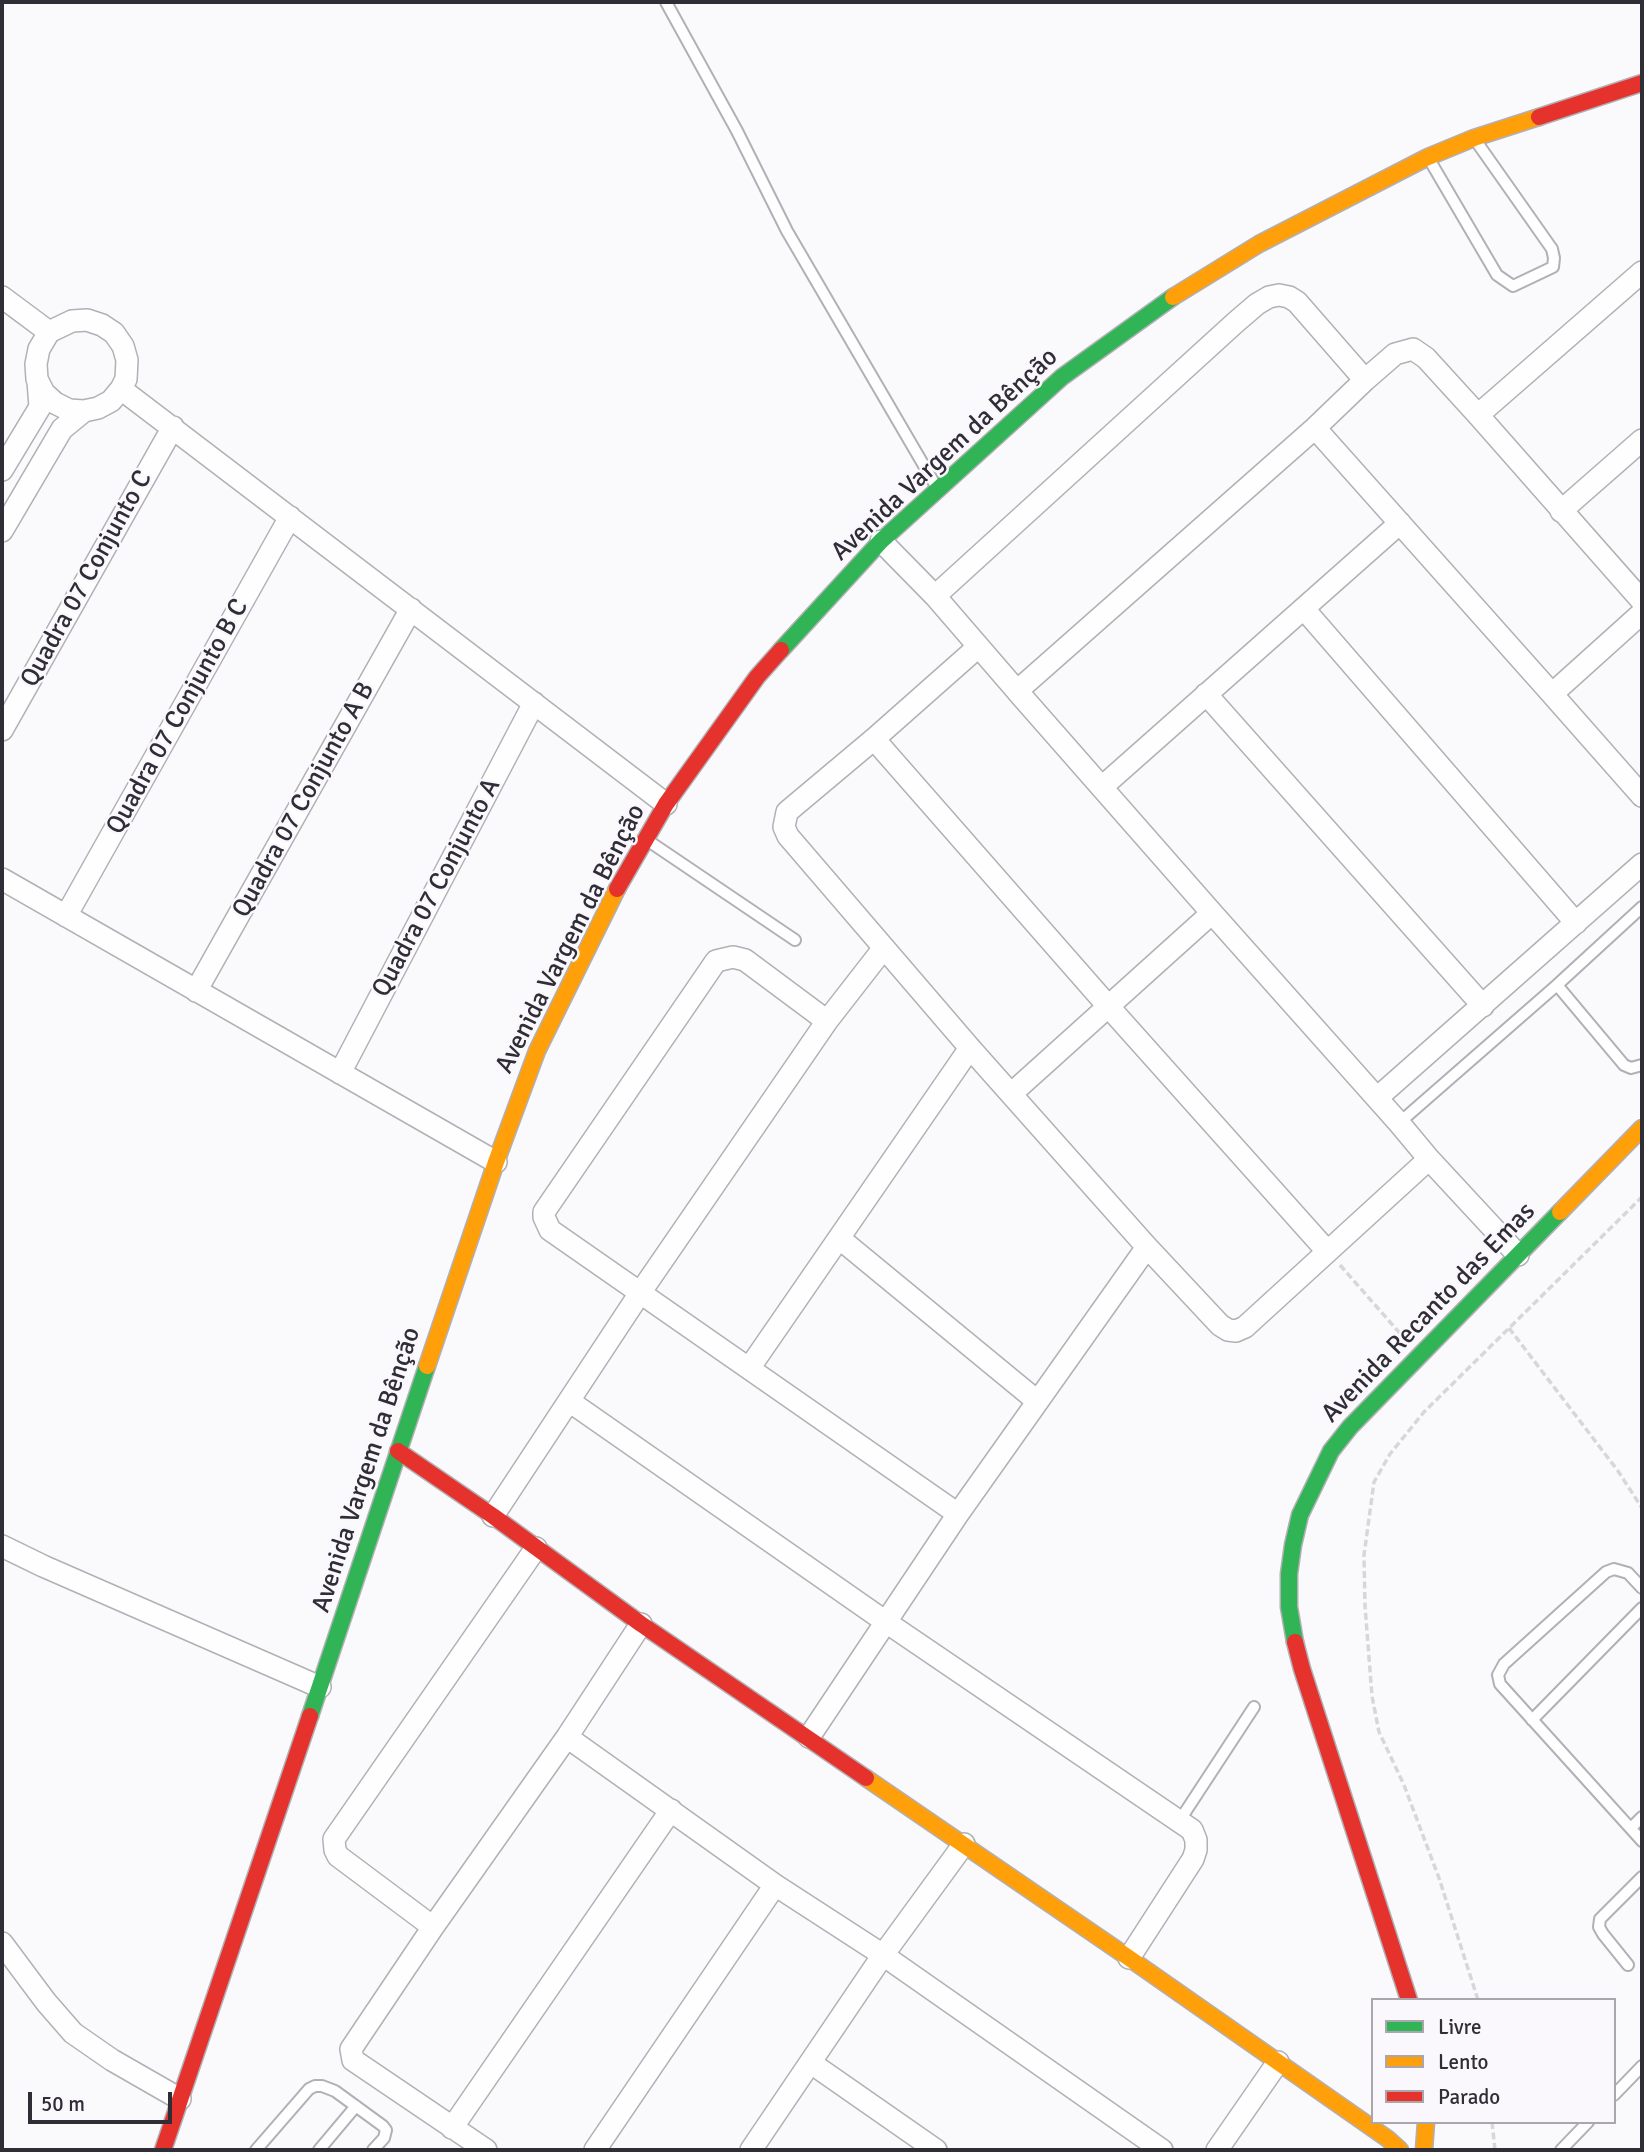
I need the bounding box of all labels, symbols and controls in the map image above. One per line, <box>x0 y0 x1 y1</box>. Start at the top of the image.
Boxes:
street label: Avenida Vargem da Bênção <box>825 342 1065 568</box>
street label: Quadra 07 Conjunto C <box>15 465 159 693</box>
street label: Quadra 07 Conjunto B C <box>100 594 256 840</box>
street label: Quadra 07 Conjunto A B <box>226 677 382 923</box>
street label: Quadra 07 Conjunto A <box>366 773 508 1003</box>
street label: Avenida Vargem da Bênção <box>489 799 653 1079</box>
street label: Avenida Recanto das Emas <box>1316 1196 1542 1430</box>
street label: Avenida Vargem da Bênção <box>306 1323 428 1617</box>
legend <box>1371 1998 1616 2124</box>
text: Livre <box>1438 2014 1481 2040</box>
text: Lento <box>1438 2049 1488 2075</box>
scale bar <box>32 2078 175 2122</box>
text: Parado <box>1438 2084 1500 2110</box>
text: 50 m <box>41 2091 85 2117</box>

